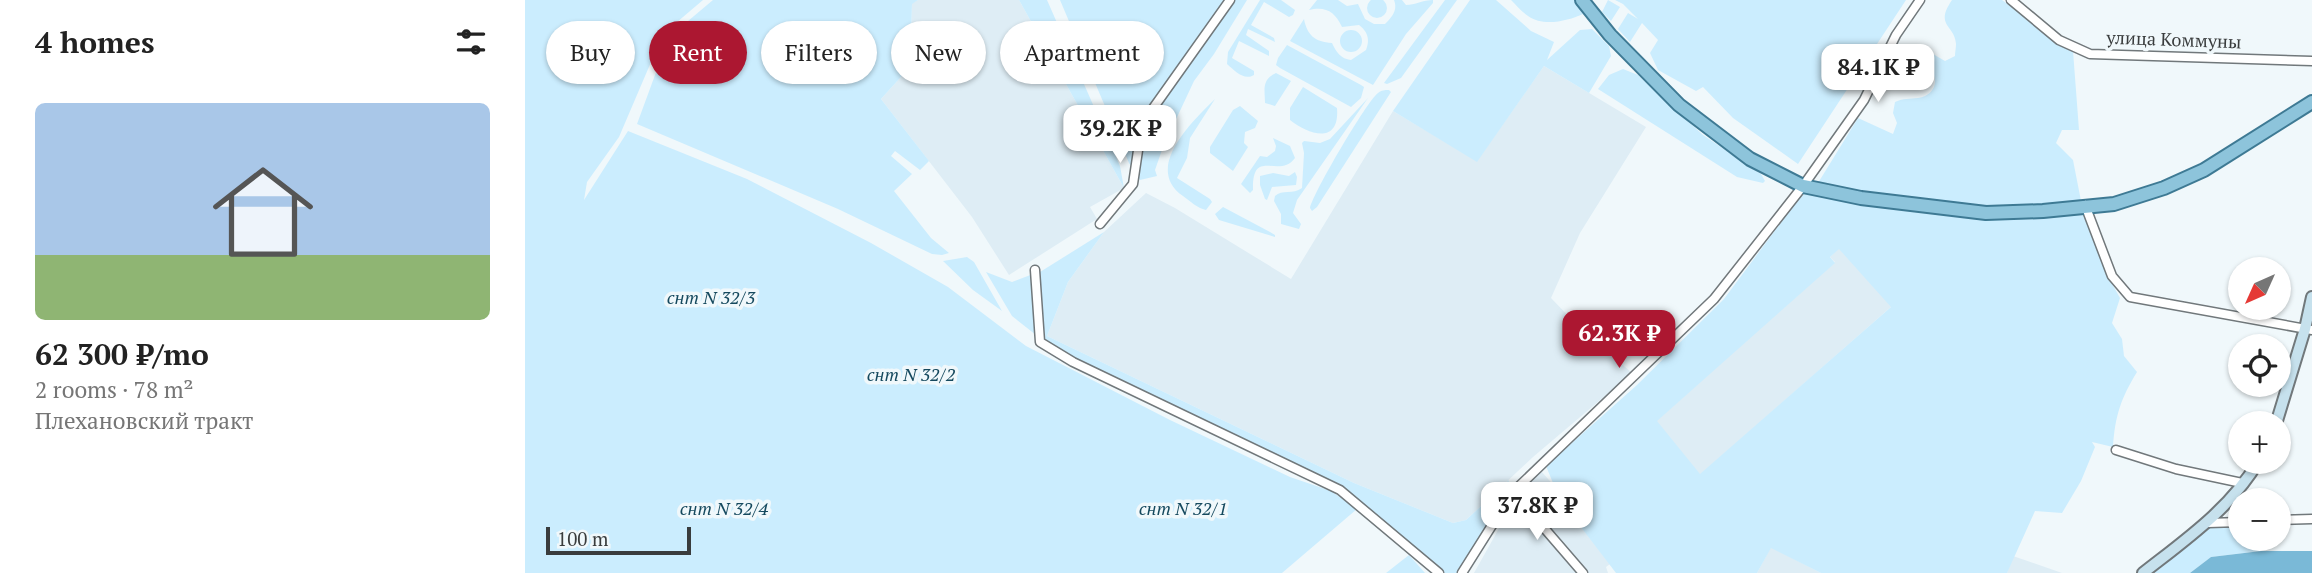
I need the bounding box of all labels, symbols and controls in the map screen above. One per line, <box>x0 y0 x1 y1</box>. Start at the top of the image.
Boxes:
chip: Buy <box>546 21 635 84</box>
chip: Rent <box>649 21 747 84</box>
chip: Filters <box>761 21 877 84</box>
chip: New <box>891 21 986 84</box>
chip: Apartment <box>1000 21 1164 84</box>
text: 4 homes <box>35 22 154 62</box>
icon: filters <box>452 23 490 61</box>
street label: улица Коммуны <box>2105 25 2242 53</box>
pin: 84.1K ₽ <box>1813 44 1943 104</box>
text: 84.1K ₽ <box>1837 51 1919 82</box>
pin: 39.2K ₽ <box>1055 106 1185 165</box>
text: 39.2K ₽ <box>1079 112 1161 143</box>
icon: home <box>200 149 326 275</box>
north arrow <box>2228 257 2291 320</box>
map controls <box>2228 257 2291 551</box>
park label: снт N 32/3 <box>667 285 756 309</box>
pin: 62.3K ₽ <box>1554 310 1684 370</box>
text: 62.3K ₽ <box>1578 317 1660 348</box>
text: 62 300 ₽/mo <box>35 334 209 374</box>
button: locate <box>2228 334 2291 397</box>
park label: снт N 32/2 <box>867 362 956 386</box>
text: 2 rooms · 78 m² <box>35 374 194 405</box>
text: Плехановский тракт <box>35 405 254 436</box>
button: + <box>2228 411 2291 474</box>
pin: 37.8K ₽ <box>1472 482 1602 542</box>
button: − <box>2228 488 2291 551</box>
text: 37.8K ₽ <box>1497 489 1577 520</box>
park label: снт N 32/4 <box>680 496 769 520</box>
park label: снт N 32/1 <box>1139 496 1227 520</box>
scale bar <box>546 524 691 556</box>
text: 100 m <box>557 526 608 551</box>

